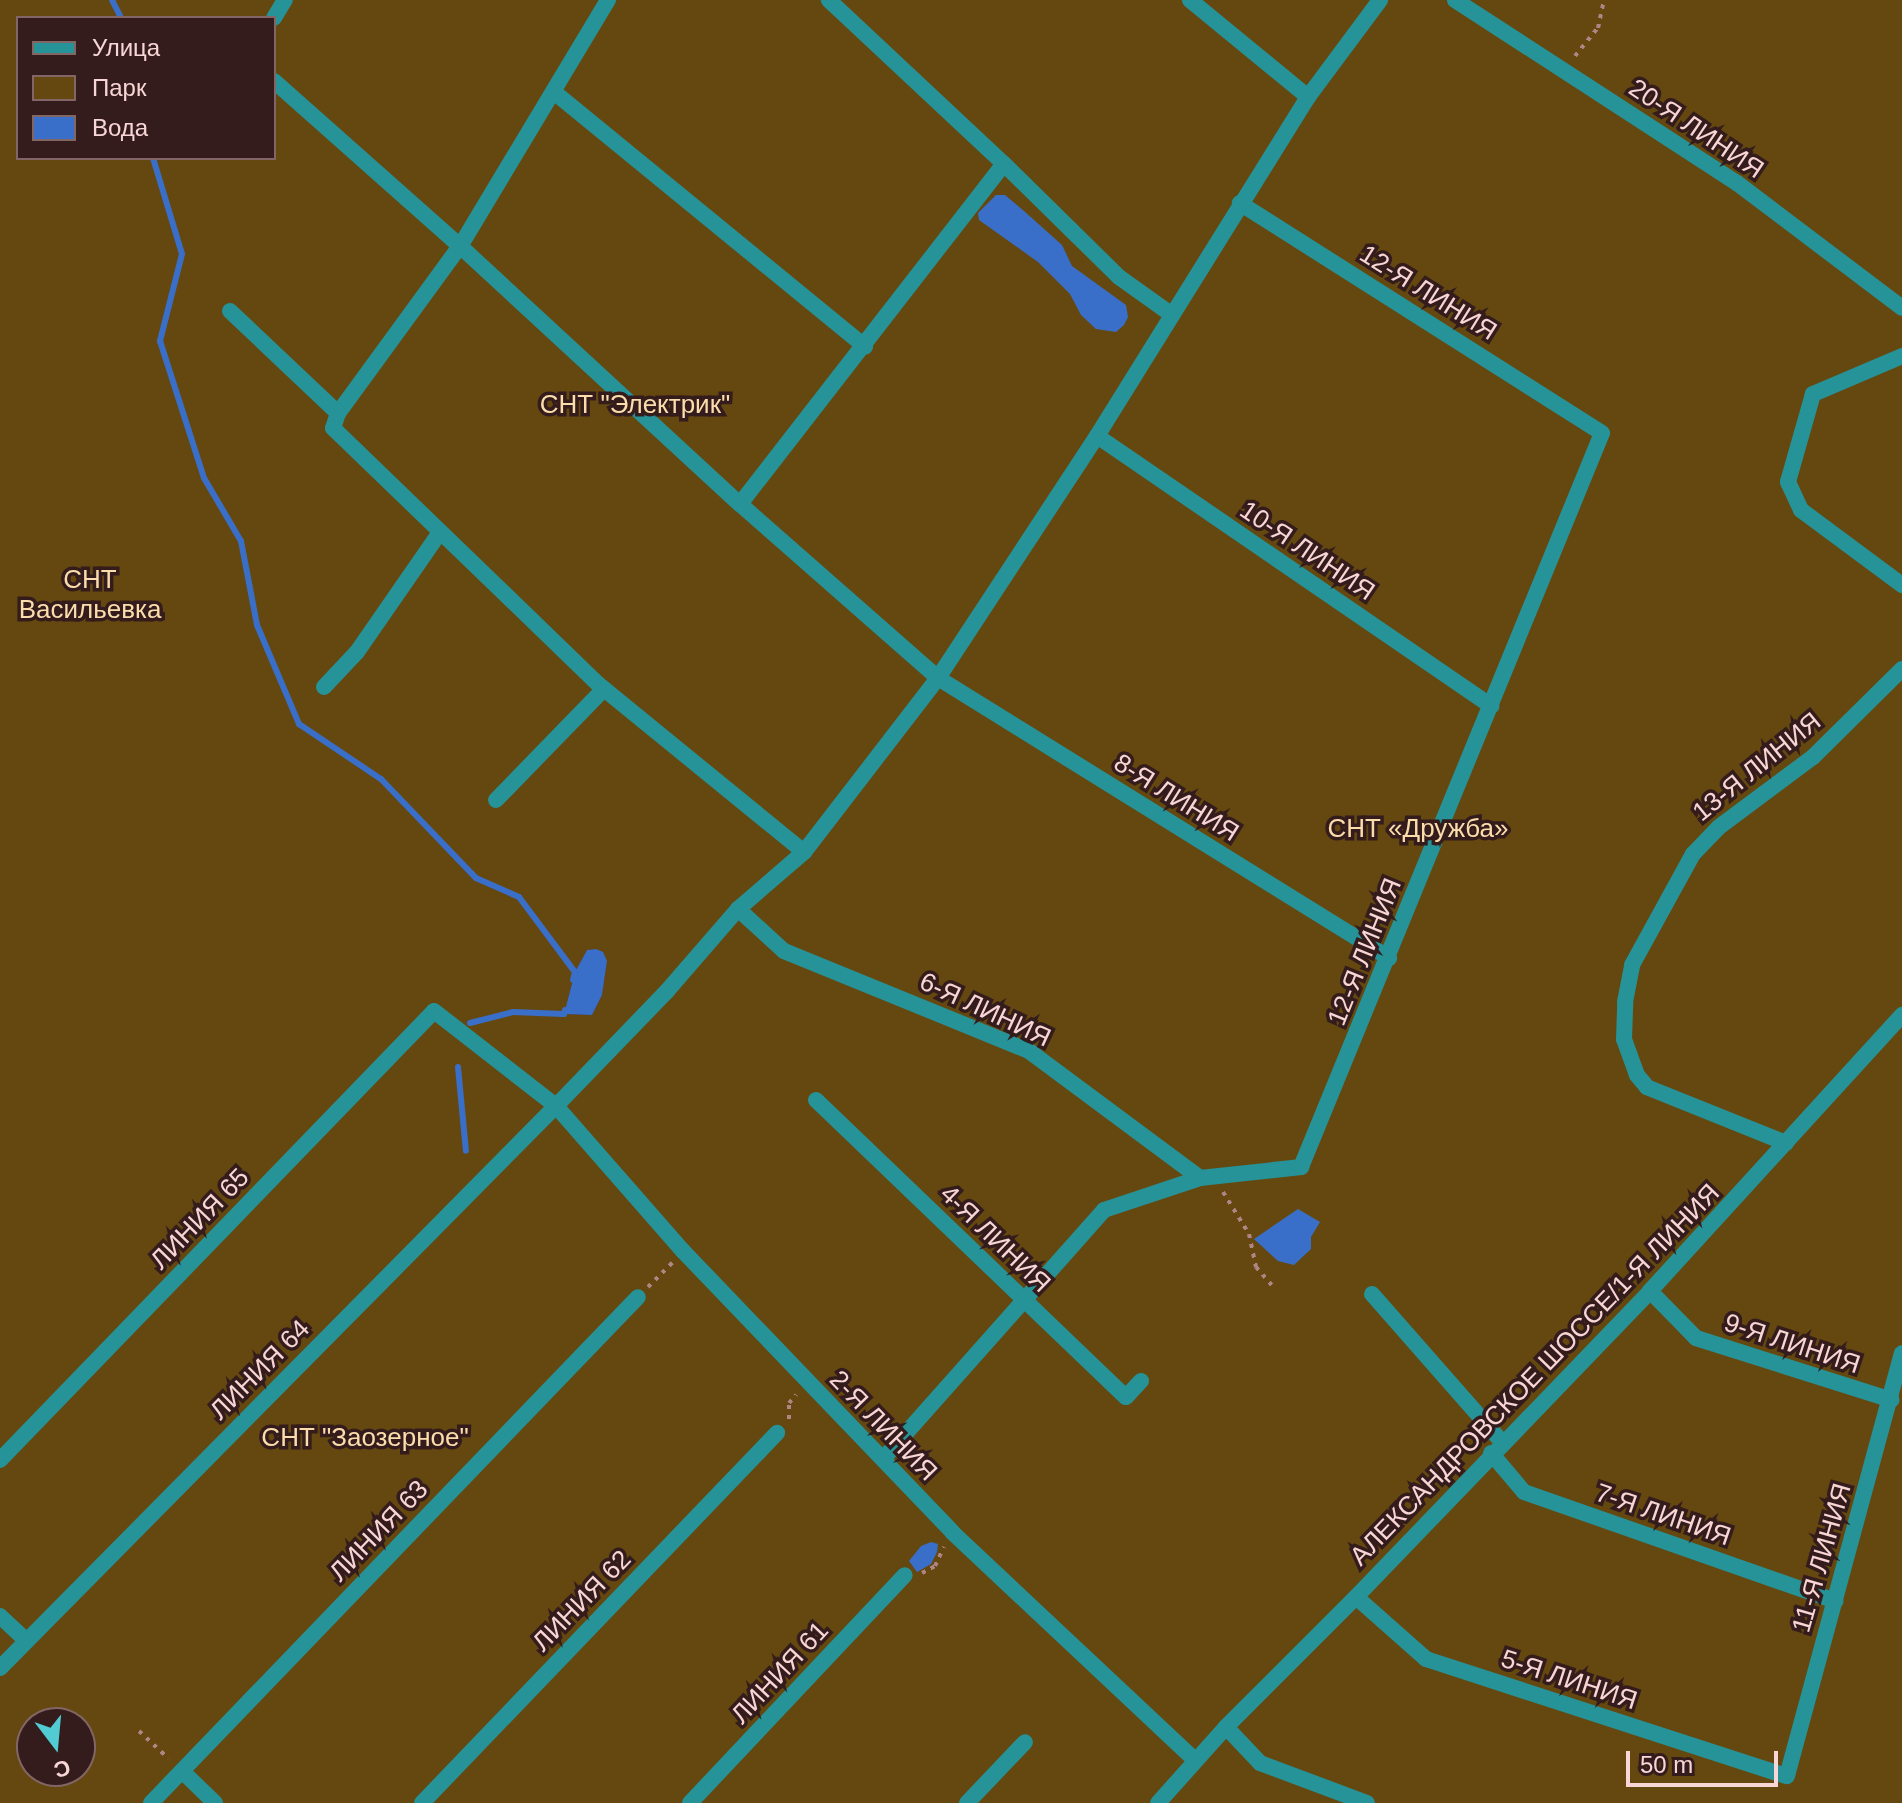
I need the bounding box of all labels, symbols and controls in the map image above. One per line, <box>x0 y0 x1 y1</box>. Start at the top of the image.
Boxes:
legend <box>16 16 276 160</box>
text: Улица <box>92 34 160 61</box>
street label: 20-Я ЛИНИЯ <box>1623 73 1769 185</box>
text: Парк <box>92 74 146 101</box>
text: Вода <box>92 114 148 141</box>
street label: 12-Я ЛИНИЯ <box>1354 239 1502 347</box>
park label: СНТ "Электрик" <box>540 389 730 421</box>
street label: 10-Я ЛИНИЯ <box>1234 495 1380 607</box>
park label: СНТ Васильевка <box>19 564 161 626</box>
street label: 13-Я ЛИНИЯ <box>1687 706 1827 828</box>
street label: 8-Я ЛИНИЯ <box>1108 747 1244 849</box>
park label: СНТ «Дружба» <box>1327 813 1509 845</box>
street label: 12-Я ЛИНИЯ <box>1321 874 1409 1030</box>
street label: 6-Я ЛИНИЯ <box>914 966 1056 1054</box>
street label: ЛИНИЯ 65 <box>144 1162 256 1276</box>
street label: АЛЕКСАНДРОВСКОЕ ШОССЕ/1-Я ЛИНИЯ <box>1344 1178 1726 1572</box>
street label: 4-Я ЛИНИЯ <box>933 1179 1057 1299</box>
street label: 9-Я ЛИНИЯ <box>1720 1307 1864 1381</box>
street label: ЛИНИЯ 64 <box>204 1314 316 1426</box>
street label: 2-Я ЛИНИЯ <box>823 1364 943 1488</box>
park label: СНТ "Заозерное" <box>261 1422 469 1454</box>
street label: ЛИНИЯ 63 <box>323 1474 435 1588</box>
street label: 7-Я ЛИНИЯ <box>1591 1477 1735 1553</box>
street label: 11-Я ЛИНИЯ <box>1786 1480 1858 1636</box>
street label: ЛИНИЯ 62 <box>526 1544 638 1658</box>
street label: ЛИНИЯ 61 <box>725 1616 835 1730</box>
street label: 5-Я ЛИНИЯ <box>1497 1643 1641 1717</box>
north arrow <box>16 1707 96 1787</box>
scale bar <box>1630 1735 1782 1785</box>
text: 50 m <box>1640 1751 1693 1778</box>
text: С <box>51 1754 73 1783</box>

